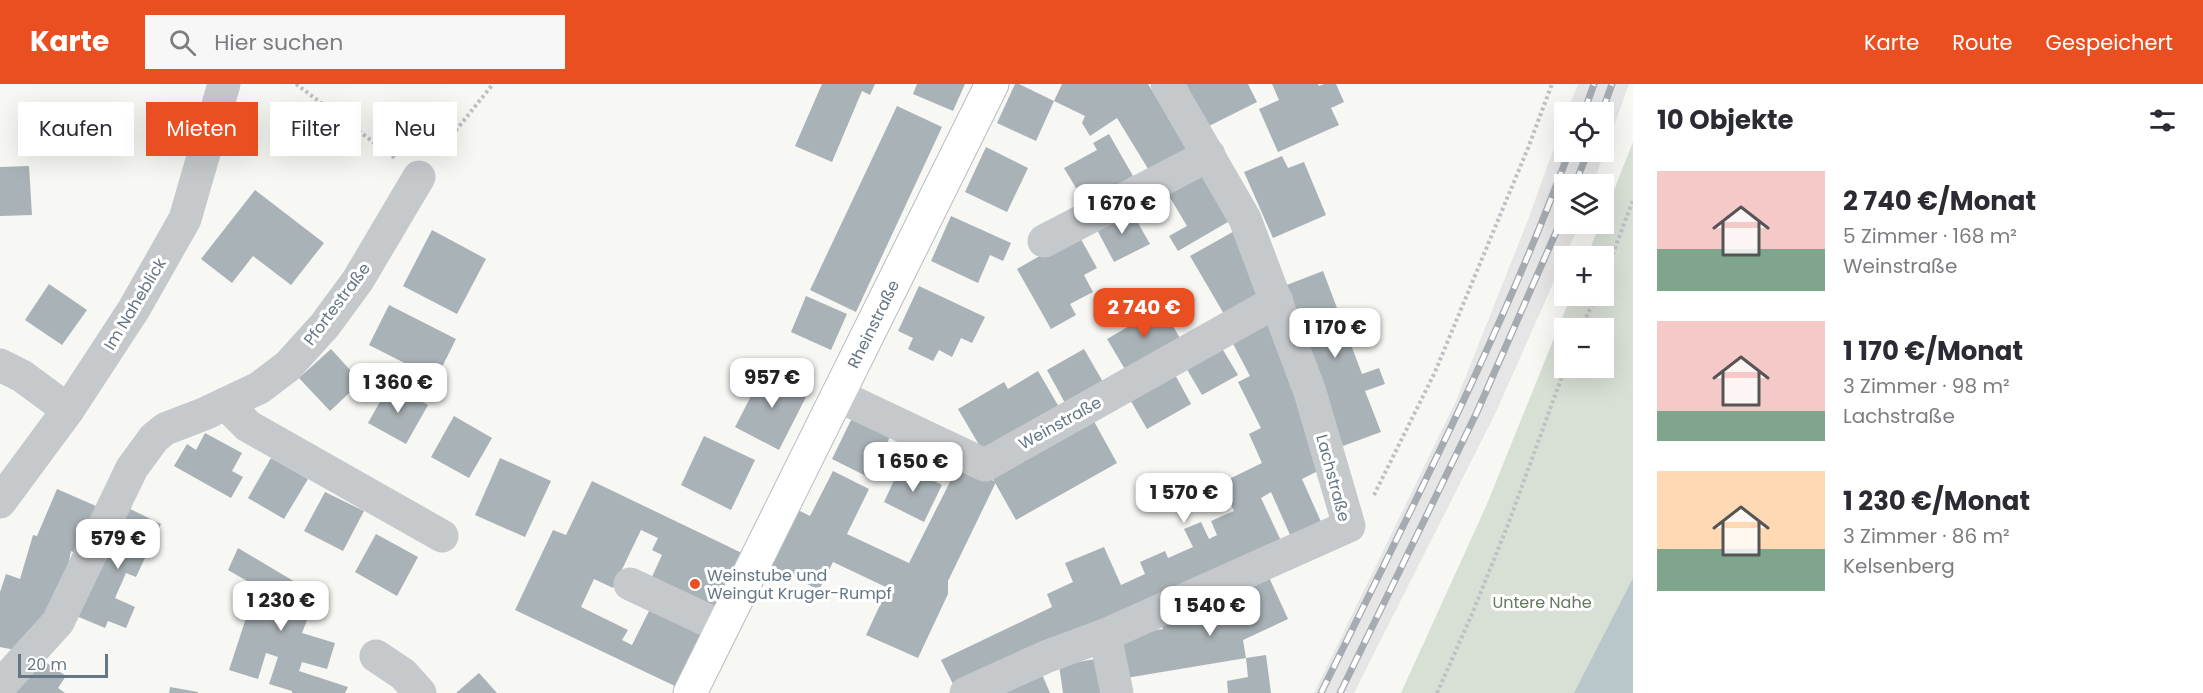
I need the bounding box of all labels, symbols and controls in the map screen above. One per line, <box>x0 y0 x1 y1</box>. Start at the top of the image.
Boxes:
search box <box>145 15 565 69</box>
text: Karte <box>30 22 109 61</box>
icon: search <box>166 26 199 59</box>
text: Hier suchen <box>214 27 343 58</box>
text: Karte <box>1864 28 1919 57</box>
text: Route <box>1952 28 2013 57</box>
text: Gespeichert <box>2046 28 2173 57</box>
chip: Kaufen <box>18 102 134 156</box>
chip: Mieten <box>146 102 258 156</box>
chip: Filter <box>270 102 361 156</box>
chip: Neu <box>373 102 457 156</box>
map controls <box>1554 102 1614 378</box>
button: locate <box>1554 102 1614 162</box>
text: 10 Objekte <box>1657 102 1794 138</box>
icon: filters <box>2146 104 2179 137</box>
button: layers <box>1554 174 1614 234</box>
text: 2 740 €/Monat <box>1843 183 2036 219</box>
pin: 1 670 € <box>1067 184 1177 235</box>
text: 1 670 € <box>1088 189 1156 217</box>
icon: home <box>1705 195 1777 267</box>
text: 5 Zimmer · 168 m² <box>1843 222 2017 250</box>
button: + <box>1554 246 1614 306</box>
text: Weinstraße <box>1843 252 1957 280</box>
street label: Im Naheblick <box>98 253 172 354</box>
street label: Pfortestraße <box>298 258 376 350</box>
street label: Rheinstraße <box>841 276 905 372</box>
pin: 2 740 € <box>1089 288 1199 339</box>
text: 2 740 € <box>1107 293 1181 321</box>
pin: 1 170 € <box>1280 308 1390 359</box>
text: 1 170 € <box>1303 313 1367 341</box>
button: − <box>1554 318 1614 378</box>
text: 1 170 €/Monat <box>1843 333 2023 369</box>
icon: home <box>1705 345 1777 417</box>
pin: 957 € <box>730 358 814 409</box>
pin: 1 360 € <box>343 363 453 414</box>
text: 957 € <box>744 363 800 391</box>
text: 1 360 € <box>363 368 433 396</box>
text: 3 Zimmer · 98 m² <box>1843 372 2010 400</box>
street label: Weinstraße <box>1014 391 1106 455</box>
text: Lachstraße <box>1843 402 1955 430</box>
street label: Lachstraße <box>1310 432 1356 524</box>
pin: 1 650 € <box>858 442 968 493</box>
text: 1 650 € <box>878 447 948 475</box>
pin: 1 570 € <box>1129 473 1239 524</box>
text: 1 570 € <box>1150 478 1218 506</box>
text: 1 230 €/Monat <box>1843 483 2030 519</box>
icon: home <box>1705 495 1777 567</box>
pin: 579 € <box>76 519 160 570</box>
text: 3 Zimmer · 86 m² <box>1843 522 2010 550</box>
text: 579 € <box>90 524 146 552</box>
text: Kelsenberg <box>1843 552 1955 580</box>
place label: Weinstube und Weingut Kruger-Rumpf <box>707 564 892 605</box>
marker: Weinstube und Weingut Kruger-Rumpf <box>688 577 702 591</box>
pin: 1 230 € <box>226 581 336 632</box>
text: 1 230 € <box>247 586 315 614</box>
pin: 1 540 € <box>1155 586 1265 637</box>
text: 1 540 € <box>1174 591 1246 619</box>
park label: Untere Nahe <box>1492 591 1592 614</box>
scale bar <box>18 651 108 678</box>
text: 20 m <box>27 653 67 676</box>

